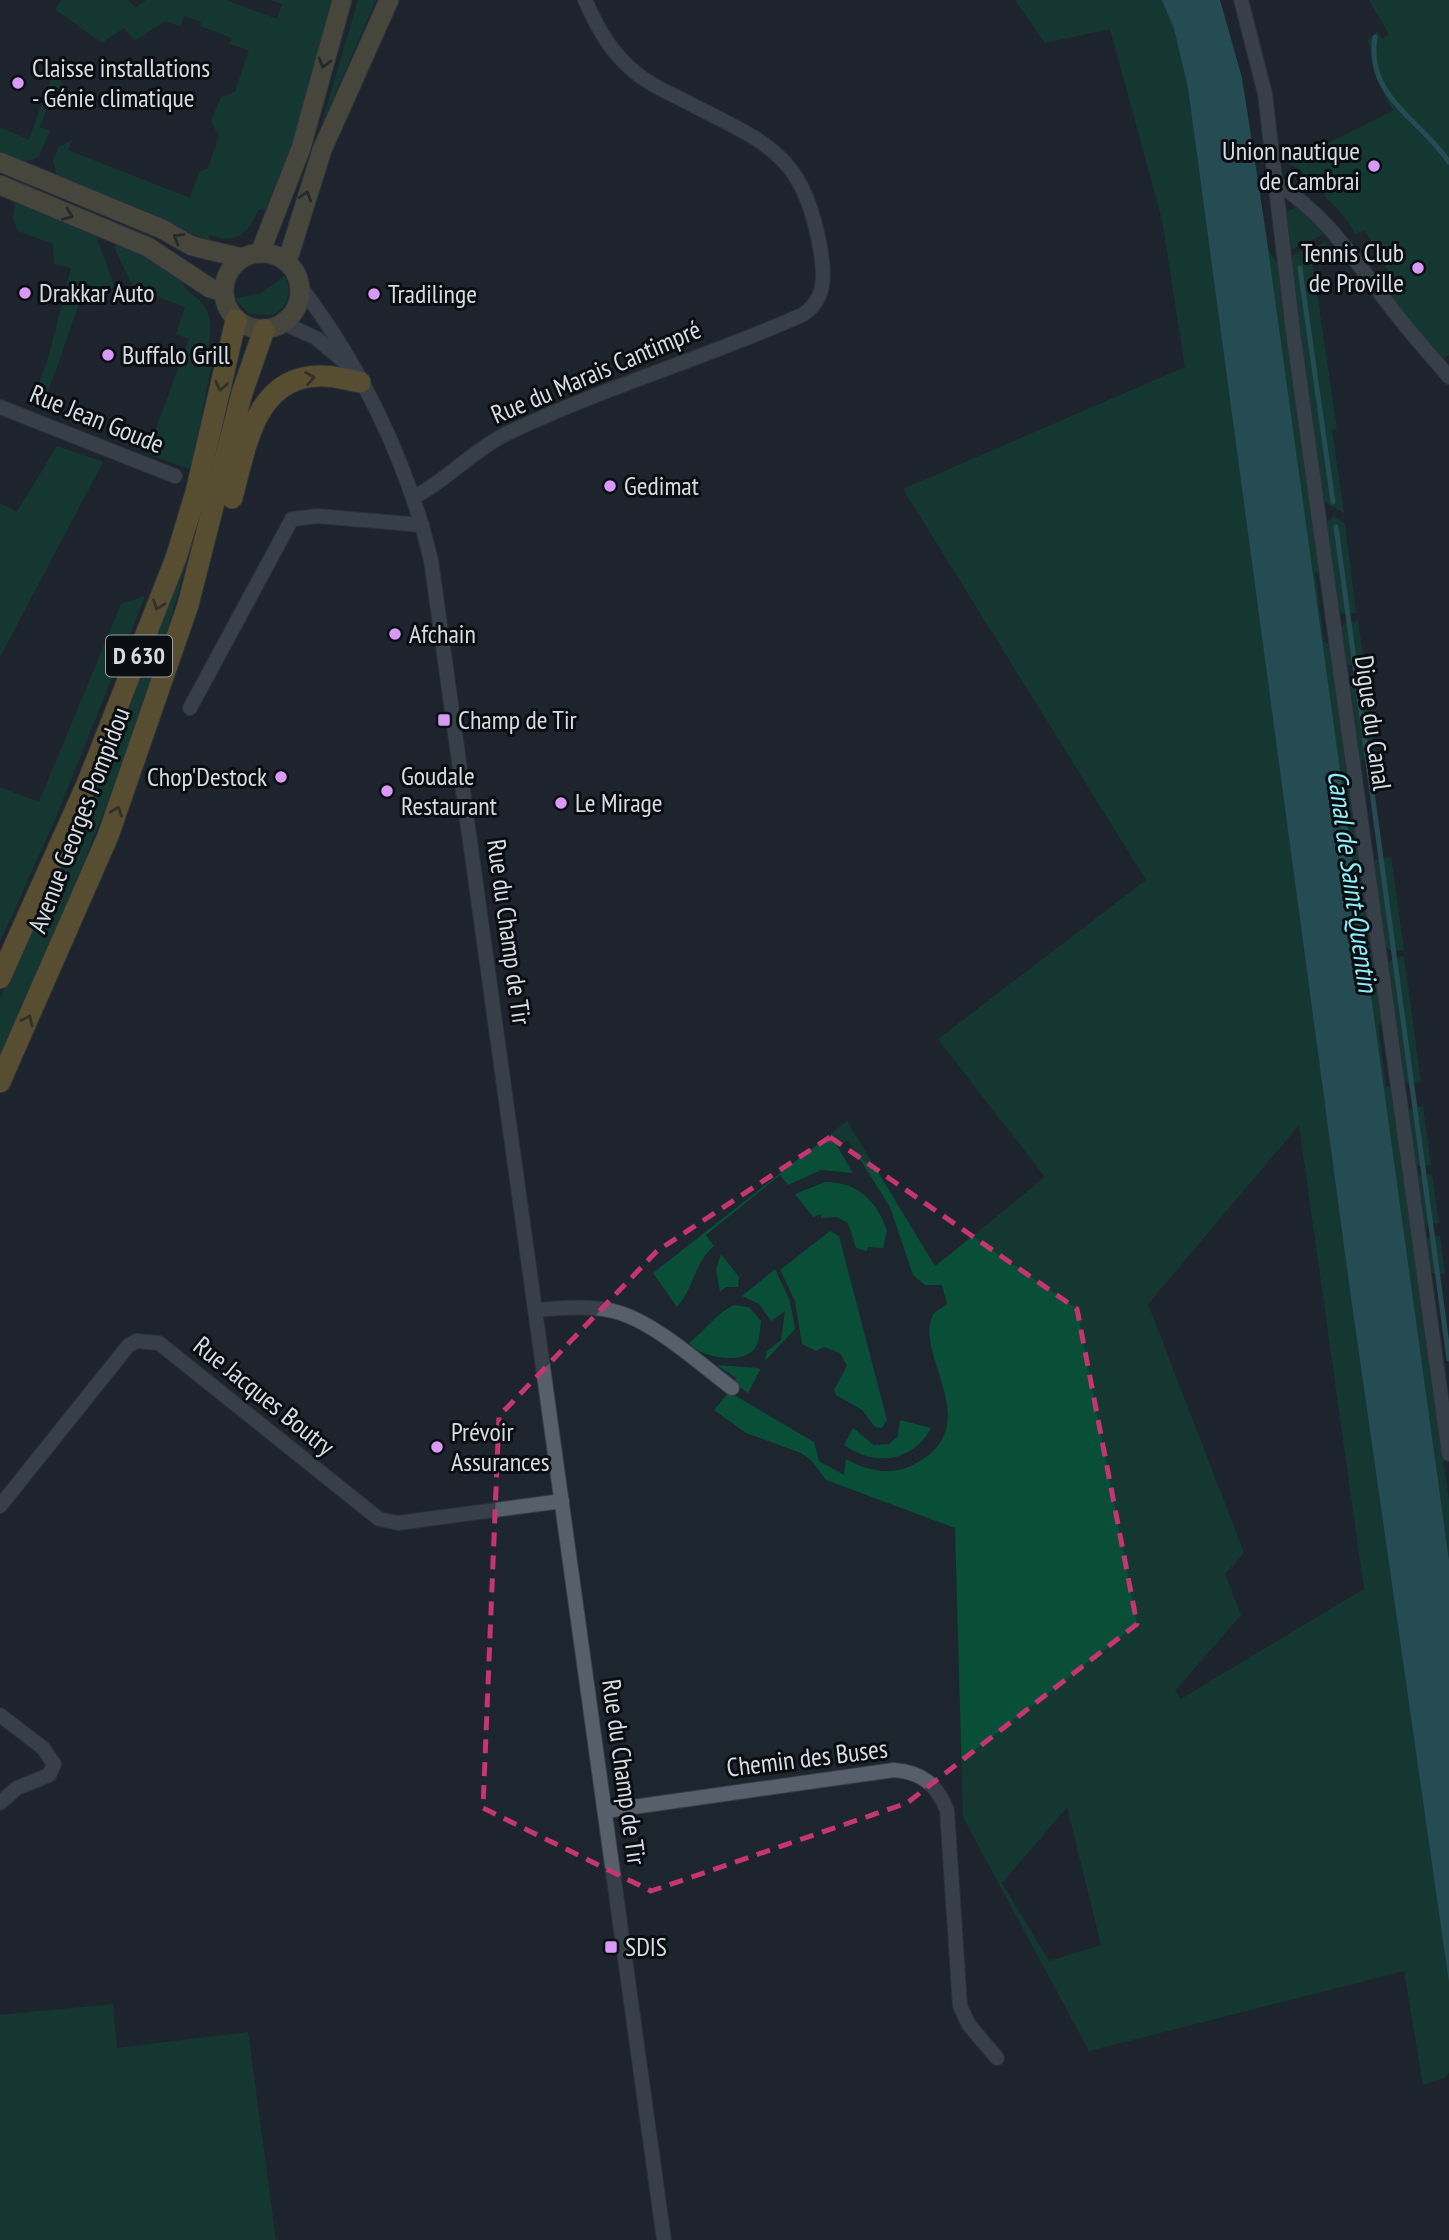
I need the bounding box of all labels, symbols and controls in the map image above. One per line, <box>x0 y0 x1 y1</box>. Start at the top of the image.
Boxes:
place label: Claisse installations - Génie climatique <box>32 51 210 114</box>
one-way arrow <box>318 57 332 69</box>
marker: Claisse installations - Génie climatique <box>10 75 26 91</box>
place label: Union nautique de Cambrai <box>1222 134 1360 197</box>
marker: Union nautique de Cambrai <box>1366 158 1382 174</box>
one-way arrow <box>298 191 312 203</box>
one-way arrow <box>61 207 74 221</box>
one-way arrow <box>173 233 185 246</box>
place label: Tennis Club de Proville <box>1301 236 1404 299</box>
marker: Tennis Club de Proville <box>1410 260 1426 276</box>
place label: Drakkar Auto <box>39 276 154 309</box>
place label: Tradilinge <box>388 277 477 310</box>
marker: Drakkar Auto <box>17 285 33 301</box>
marker: Tradilinge <box>366 286 382 302</box>
street label: Rue du Marais Cantimpré <box>486 312 706 431</box>
place label: Buffalo Grill <box>122 338 230 371</box>
marker: Buffalo Grill <box>100 347 116 363</box>
one-way arrow <box>304 371 316 386</box>
street label: Rue Jean Goude <box>25 377 169 460</box>
one-way arrow <box>214 380 229 392</box>
place label: Gedimat <box>624 469 699 502</box>
marker: Gedimat <box>602 478 618 494</box>
one-way arrow <box>153 598 167 610</box>
place label: Afchain <box>409 617 476 650</box>
marker: Afchain <box>387 626 403 642</box>
road number: D 630 <box>106 636 172 676</box>
street label: Digue du Canal <box>1348 653 1399 793</box>
street label: Avenue Georges Pompidou <box>20 702 137 937</box>
place label: Champ de Tir <box>458 703 577 736</box>
marker: Champ de Tir <box>436 712 452 728</box>
place label: Goudale Restaurant <box>401 759 497 822</box>
place label: Chop'Destock <box>147 760 267 793</box>
water label: Canal de Saint-Quentin <box>1320 768 1388 996</box>
marker: Chop'Destock <box>273 769 289 785</box>
marker: Goudale Restaurant <box>379 783 395 799</box>
place label: Le Mirage <box>575 786 663 819</box>
marker: Le Mirage <box>553 795 569 811</box>
one-way arrow <box>109 805 123 817</box>
street label: Rue du Champ de Tir <box>480 837 539 1027</box>
one-way arrow <box>20 1015 34 1027</box>
street label: Rue Jacques Boutry <box>187 1329 342 1463</box>
place label: Prévoir Assurances <box>451 1415 549 1478</box>
marker: Prévoir Assurances <box>429 1439 445 1455</box>
street label: Rue du Champ de Tir <box>595 1677 654 1867</box>
street label: Chemin des Buses <box>725 1731 889 1784</box>
place label: SDIS <box>625 1930 667 1963</box>
marker: SDIS <box>603 1939 619 1955</box>

